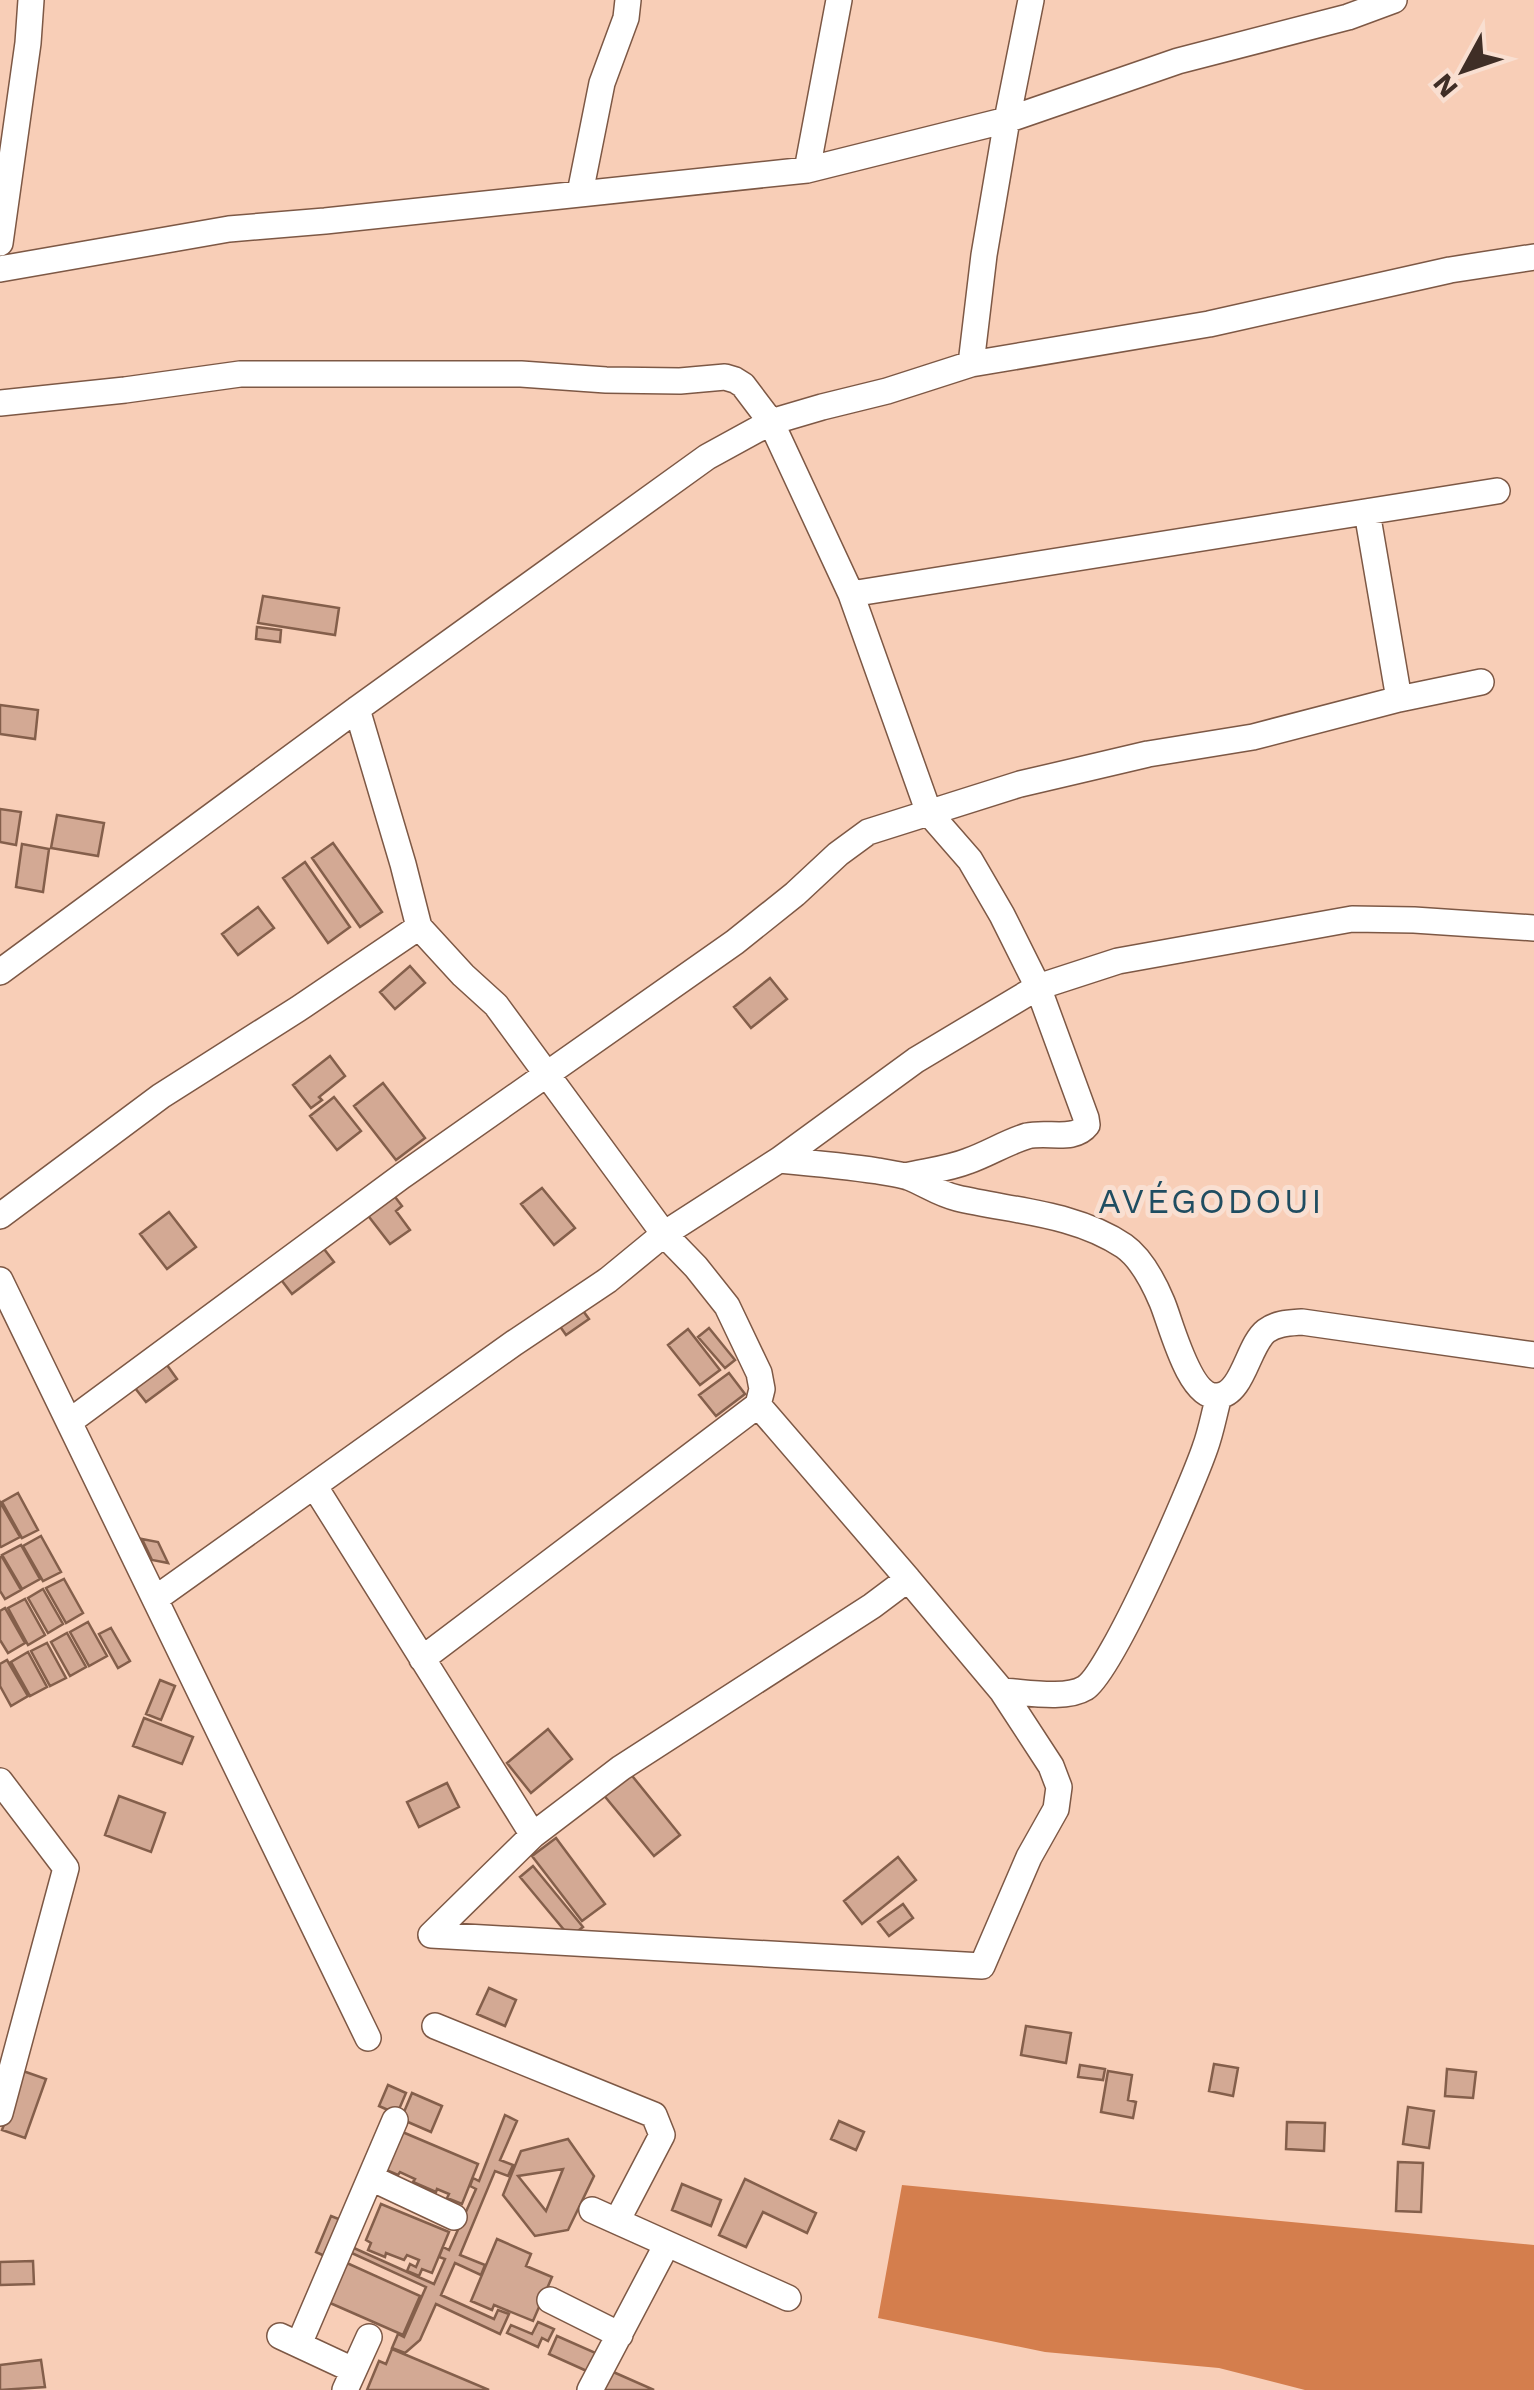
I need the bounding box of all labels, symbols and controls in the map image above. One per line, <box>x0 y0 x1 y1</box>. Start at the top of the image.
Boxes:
north arrow <box>1414 20 1514 120</box>
text: N <box>1426 67 1465 104</box>
district label: AVÉGODOUI <box>1098 1180 1324 1222</box>

